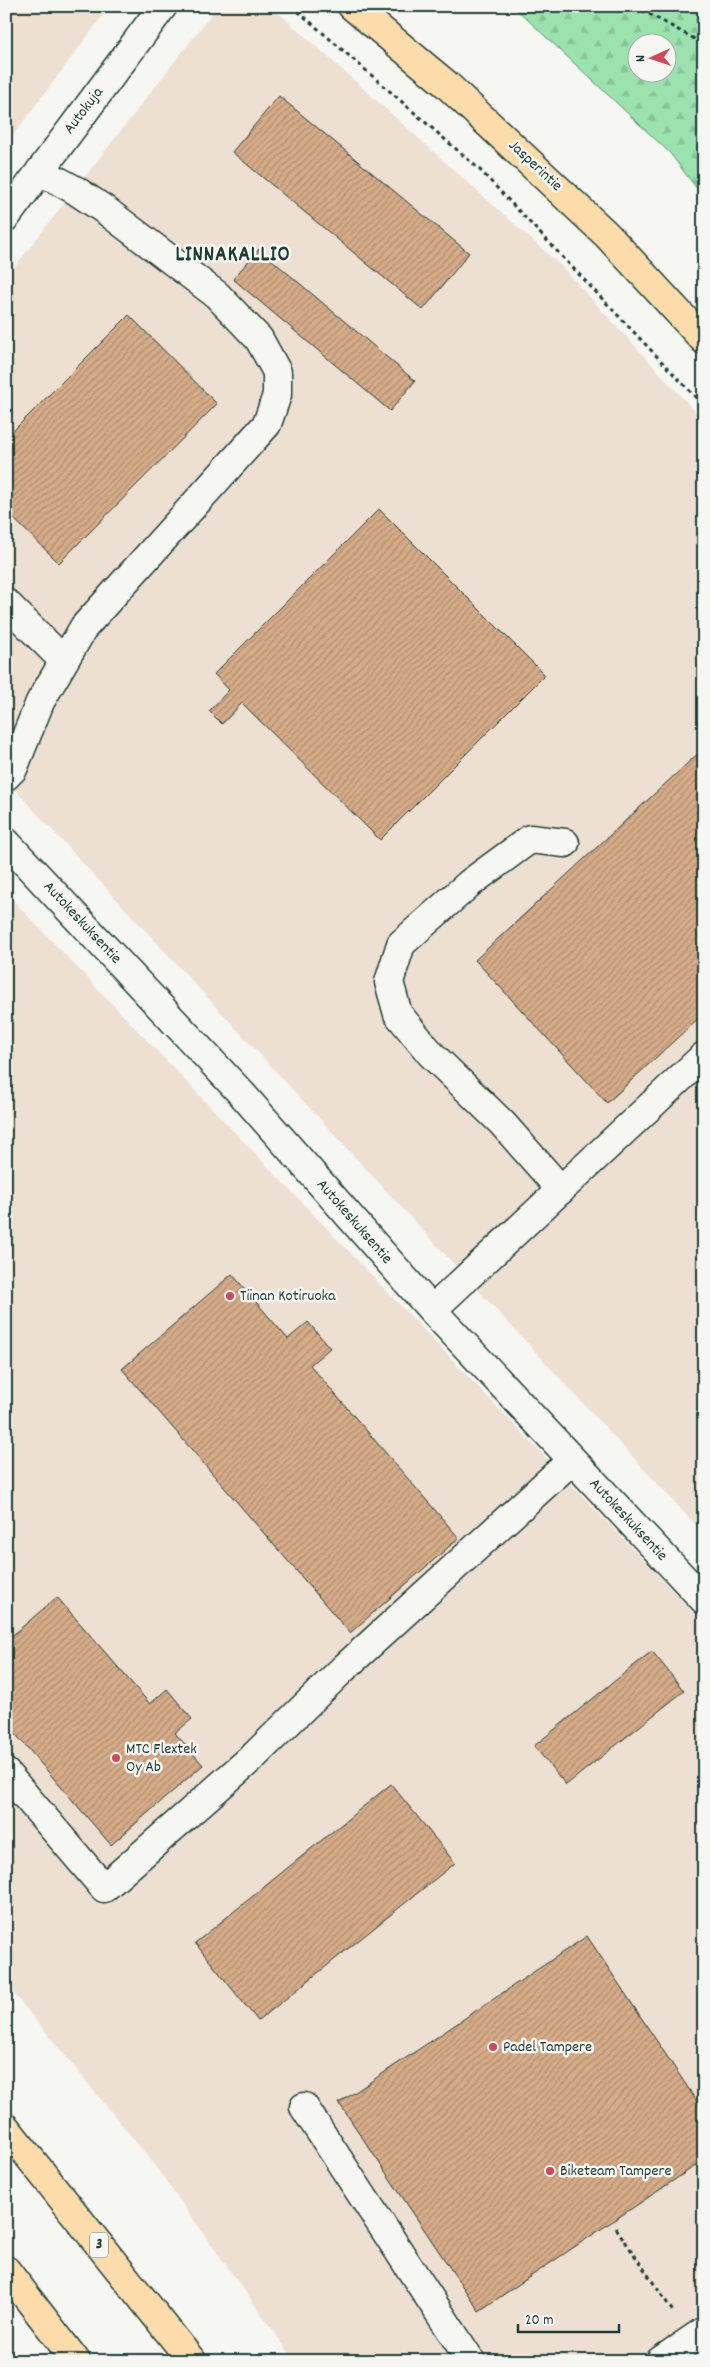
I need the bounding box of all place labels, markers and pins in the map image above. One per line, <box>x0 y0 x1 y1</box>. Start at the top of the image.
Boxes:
place label: Tiinan Kotiruoka <box>240 1285 336 1308</box>
marker: Tiinan Kotiruoka <box>224 1290 236 1302</box>
place label: MTC Flextek Oy Ab <box>126 1738 197 1779</box>
marker: MTC Flextek Oy Ab <box>110 1752 122 1764</box>
place label: Padel Tampere <box>503 2036 592 2059</box>
marker: Padel Tampere <box>487 2041 499 2053</box>
place label: Biketeam Tampere <box>560 2160 672 2183</box>
marker: Biketeam Tampere <box>544 2165 556 2177</box>

